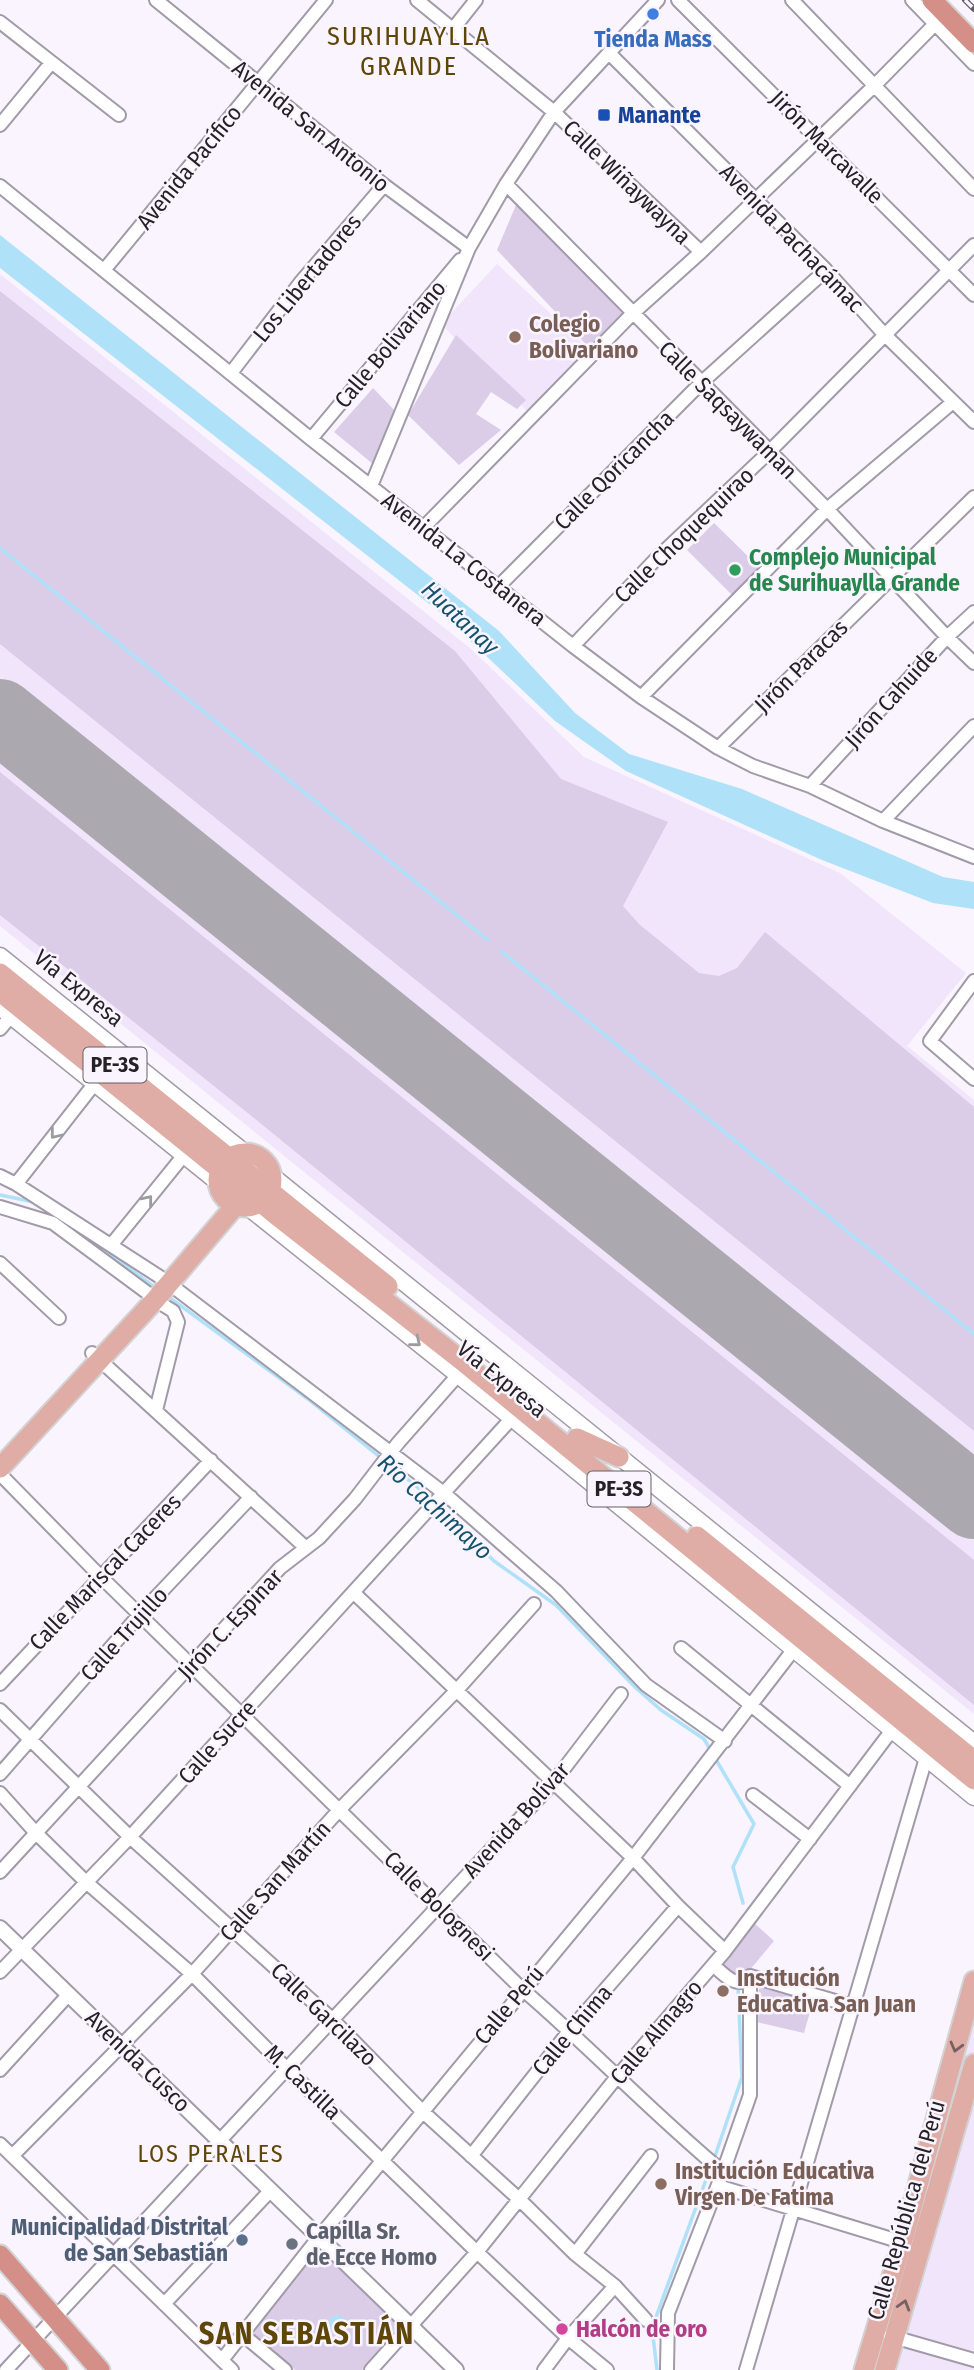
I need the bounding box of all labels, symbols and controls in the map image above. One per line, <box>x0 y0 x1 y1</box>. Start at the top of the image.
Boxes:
marker: Tienda Mass <box>645 6 661 22</box>
district label: SURIHUAYLLA GRANDE <box>327 21 491 82</box>
place label: Tienda Mass <box>594 25 712 53</box>
street label: Avenida San Antonio <box>227 54 395 198</box>
street label: Jirón Marcavalle <box>764 84 890 210</box>
street label: Avenida Pacífico <box>130 99 248 235</box>
place label: Manante <box>618 101 701 129</box>
marker: Manante <box>596 107 612 123</box>
street label: Calle Wiñaywayna <box>557 114 697 250</box>
street label: Avenida Pachacámac <box>714 158 870 318</box>
street label: Los Libertadores <box>247 208 367 348</box>
street label: Calle Bolivariano <box>328 274 452 414</box>
place label: Colegio Bolivariano <box>529 310 638 364</box>
marker: Colegio Bolivariano <box>507 329 523 345</box>
street label: Calle Saqsaywaman <box>653 335 803 485</box>
street label: Calle Qoricancha <box>548 404 680 536</box>
street label: Calle Choquequirao <box>608 461 760 609</box>
street label: Avenida La Costanera <box>376 486 552 632</box>
place label: Complejo Municipal de Surihuaylla Grande <box>749 543 960 597</box>
marker: Complejo Municipal de Surihuaylla Grande <box>727 562 743 578</box>
water label: Huatanay <box>416 575 505 661</box>
street label: Jirón Paracas <box>749 613 854 718</box>
street label: Jirón Cahuide <box>839 642 943 754</box>
street label: Vía Expresa <box>29 943 129 1033</box>
road number: PE-3S <box>83 1048 146 1082</box>
one-way arrow <box>51 1126 64 1138</box>
one-way arrow <box>139 1195 152 1207</box>
one-way arrow <box>409 1333 421 1346</box>
street label: Vía Expresa <box>452 1334 552 1424</box>
water label: Río Cachimayo <box>372 1448 498 1566</box>
road number: PE-3S <box>588 1472 650 1506</box>
street label: Calle Mariscal Caceres <box>23 1488 187 1656</box>
street label: Jirón C. Espinar <box>172 1563 288 1685</box>
street label: Calle Trujillo <box>74 1581 174 1687</box>
street label: Calle Sucre <box>172 1694 262 1790</box>
street label: Avenida Bolívar <box>457 1756 575 1884</box>
street label: Calle San Martín <box>214 1815 336 1947</box>
street label: Calle Bolognesi <box>378 1845 500 1967</box>
street label: Calle Garcilazo <box>265 1956 383 2072</box>
street label: Calle Perú <box>468 1960 550 2050</box>
place label: Institución Educativa San Juan <box>737 1964 916 2018</box>
street label: Calle Almagro <box>604 1974 708 2090</box>
street label: Calle Chima <box>526 1979 618 2081</box>
marker: Institución Educativa San Juan <box>715 1983 731 1999</box>
street label: Avenida Cusco <box>80 2004 196 2118</box>
street label: M. Castilla <box>259 2039 347 2125</box>
one-way arrow <box>950 2040 964 2052</box>
street label: Calle República del Perú <box>861 2097 951 2323</box>
district label: LOS PERALES <box>137 2140 285 2168</box>
place label: Institución Educativa Virgen De Fatima <box>674 2157 875 2211</box>
marker: Institución Educativa Virgen De Fatima <box>653 2176 669 2192</box>
place label: Municipalidad Distrital de San Sebastián <box>11 2213 229 2267</box>
place label: Capilla Sr. de Ecce Homo <box>306 2217 437 2271</box>
marker: Municipalidad Distrital de San Sebastián <box>234 2232 250 2248</box>
marker: Capilla Sr. de Ecce Homo <box>284 2236 300 2252</box>
one-way arrow <box>895 2299 910 2311</box>
district label: SAN SEBASTIÁN <box>199 2314 415 2352</box>
place label: Halcón de oro <box>576 2315 707 2343</box>
marker: Halcón de oro <box>554 2321 570 2337</box>

